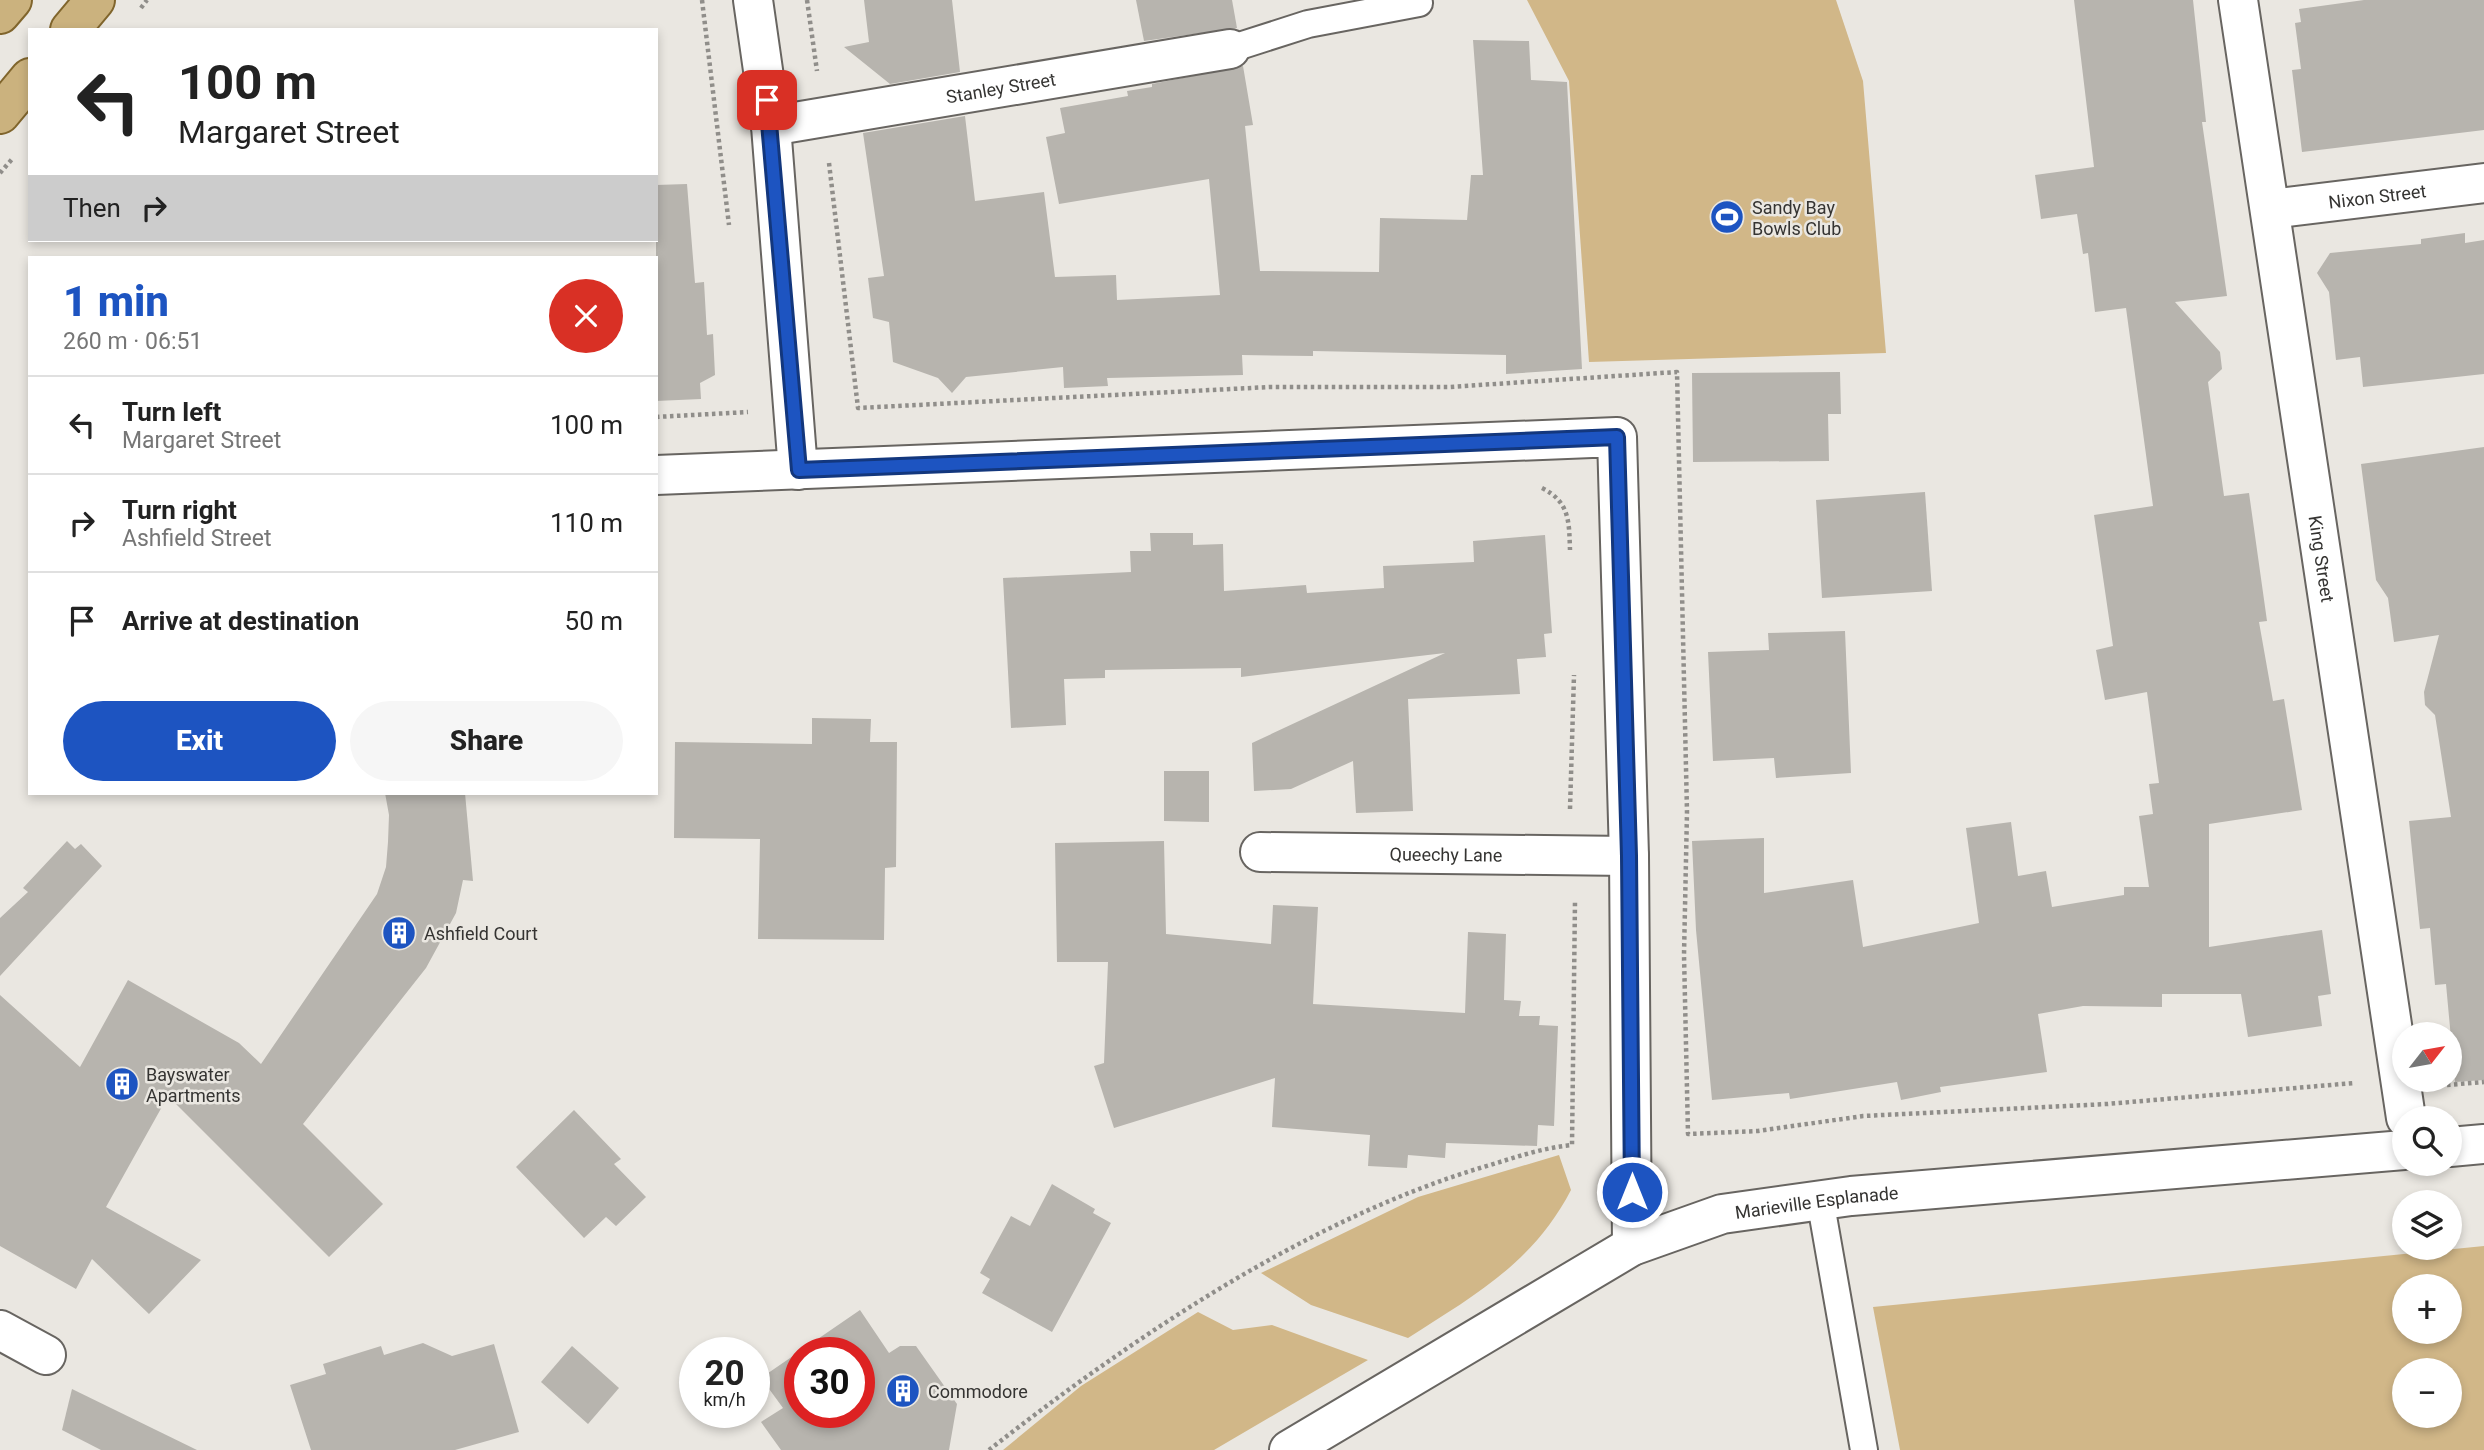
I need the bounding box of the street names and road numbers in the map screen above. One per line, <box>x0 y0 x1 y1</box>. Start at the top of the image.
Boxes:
street label: Stanley Street <box>944 68 1057 107</box>
street label: Nixon Street <box>2327 180 2427 212</box>
street label: King Street <box>2305 514 2339 604</box>
street label: Queechy Lane <box>1389 843 1502 865</box>
street label: Marieville Esplanade <box>1734 1182 1899 1223</box>

